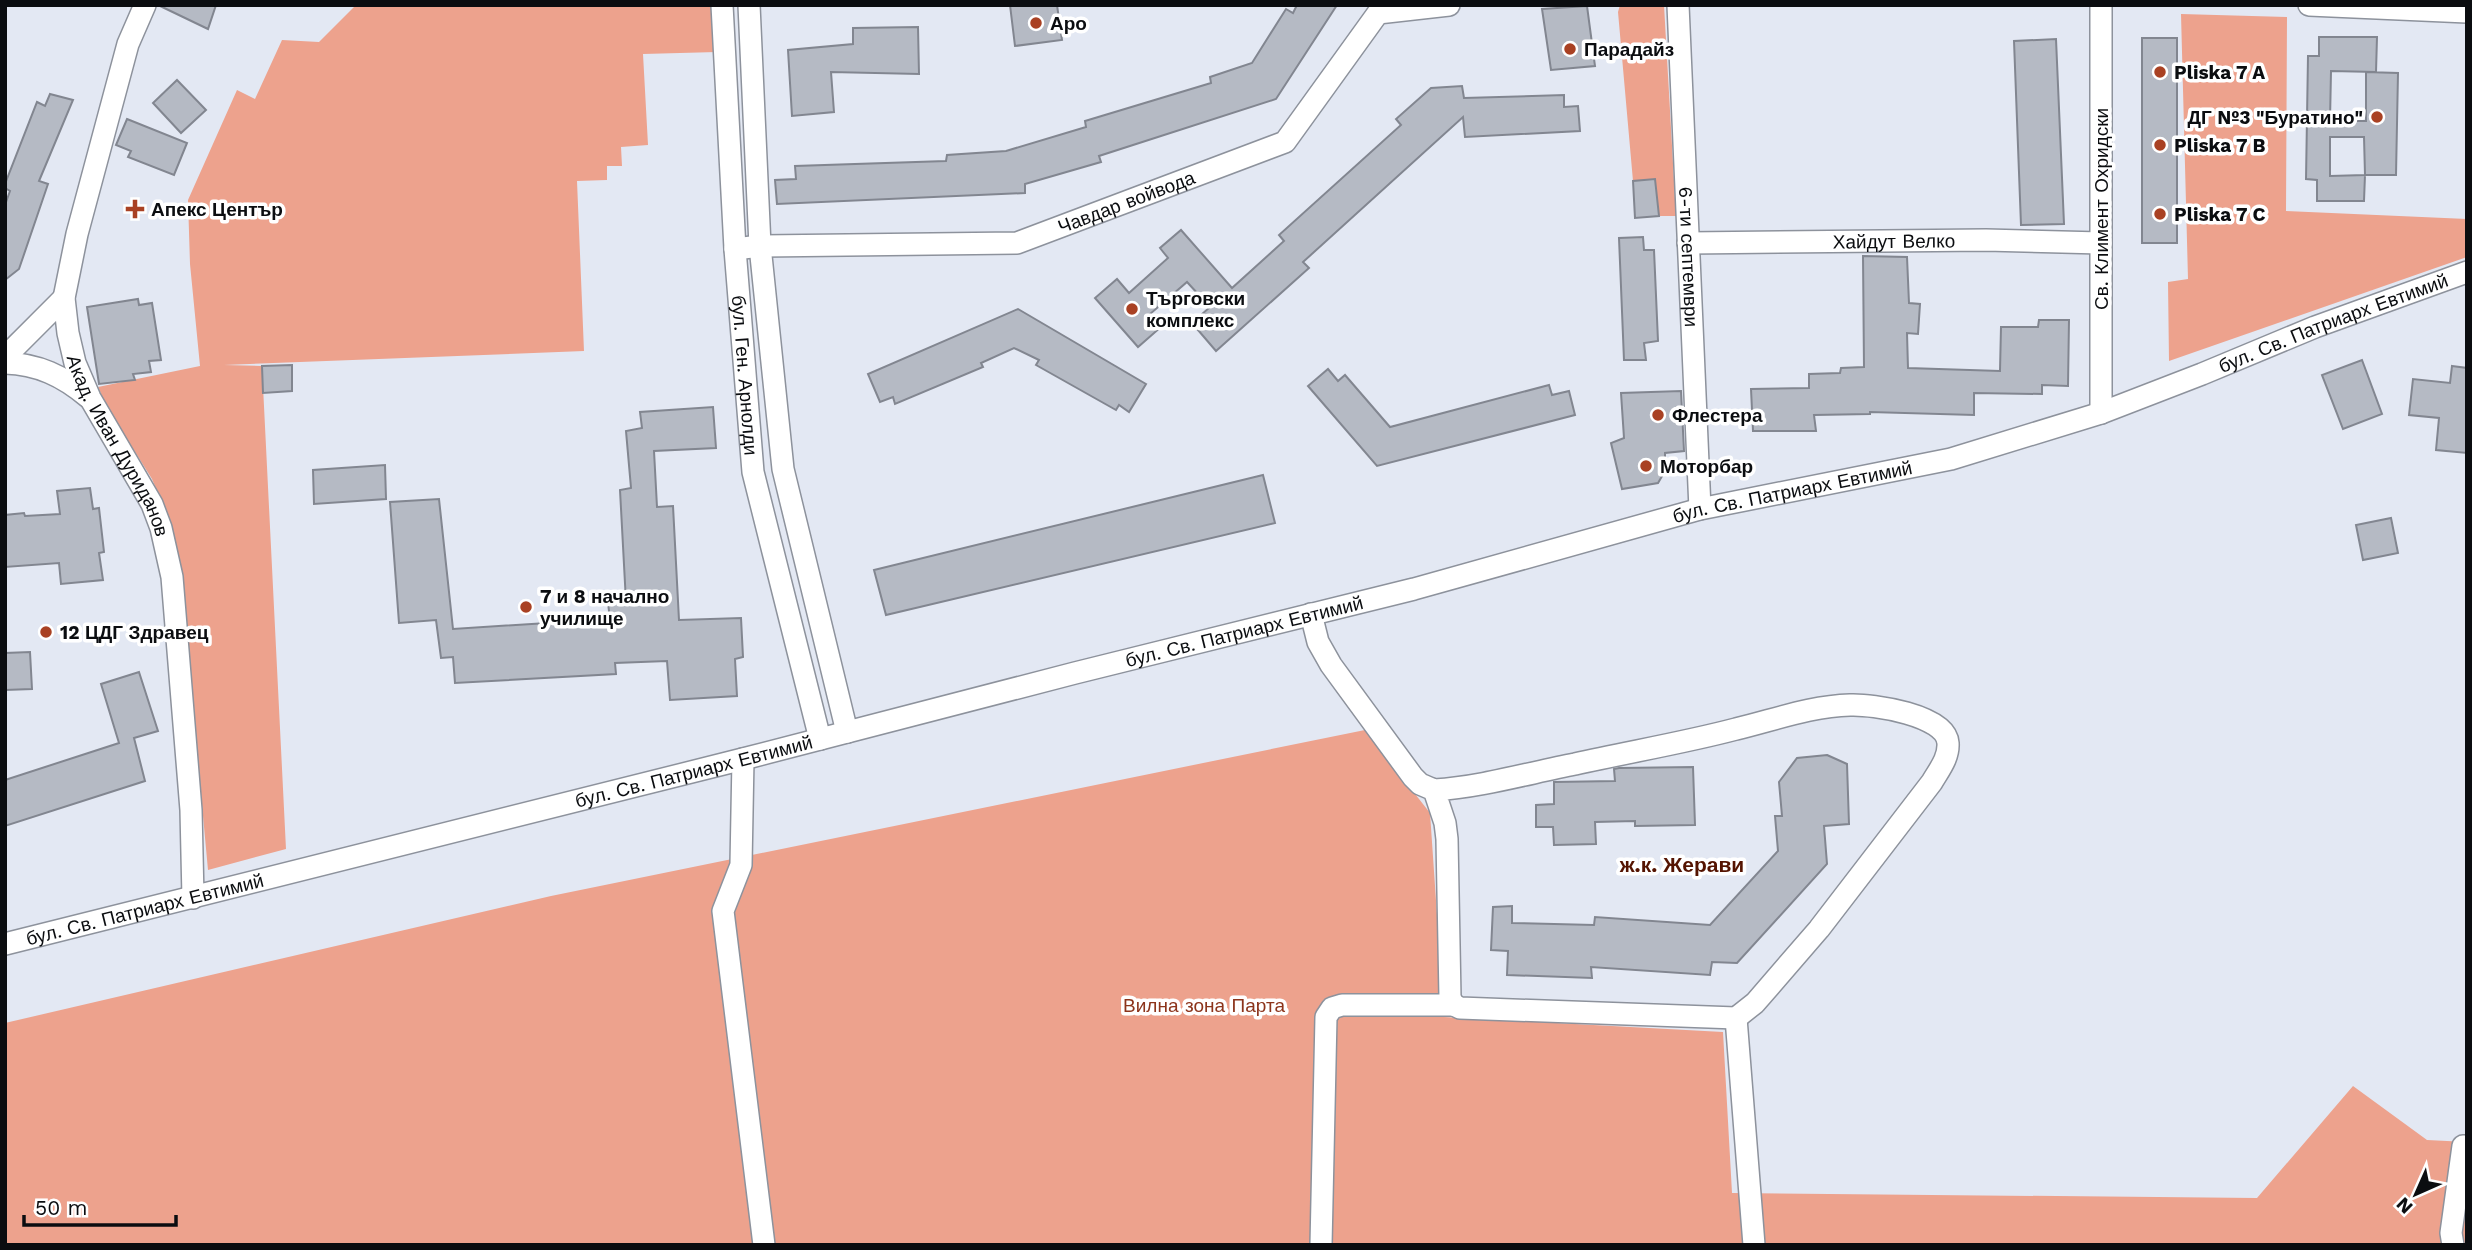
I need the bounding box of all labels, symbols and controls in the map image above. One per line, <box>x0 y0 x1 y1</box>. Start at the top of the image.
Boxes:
place label: Аро <box>1050 12 1087 35</box>
marker: Аро <box>1028 15 1044 31</box>
place label: Парадайз <box>1584 38 1674 61</box>
marker: Парадайз <box>1562 41 1578 57</box>
place label: Pliska 7 A <box>2174 61 2265 84</box>
marker: Pliska 7 A <box>2152 64 2168 80</box>
place label: ДГ №3 "Буратино" <box>2187 106 2363 129</box>
street label: Св. Климент Охридски <box>2090 108 2113 310</box>
marker: ДГ №3 "Буратино" <box>2369 109 2385 125</box>
place label: Pliska 7 B <box>2174 134 2266 157</box>
marker: Pliska 7 B <box>2152 137 2168 153</box>
street label: Чавдар войвода <box>1055 165 1198 238</box>
street label: 6-ти септември <box>1674 186 1704 328</box>
place label: Апекс Център <box>151 198 283 221</box>
marker: Апекс Център <box>125 199 145 219</box>
place label: Pliska 7 C <box>2174 203 2266 226</box>
marker: Pliska 7 C <box>2152 206 2168 222</box>
street label: Хайдут Велко <box>1833 229 1955 253</box>
street label: бул. Св. Патриарх Евтимий <box>2215 268 2451 377</box>
place label: Търговски комплекс <box>1146 287 1245 332</box>
street label: бул. Ген. Арнолди <box>727 294 763 456</box>
marker: Търговски комплекс <box>1124 301 1140 317</box>
street label: Акад. Иван Дуриданов <box>62 353 174 538</box>
place label: Флестера <box>1672 404 1763 427</box>
marker: Флестера <box>1650 407 1666 423</box>
place label: Моторбар <box>1660 455 1753 478</box>
street label: бул. Св. Патриарх Евтимий <box>1670 456 1914 528</box>
marker: Моторбар <box>1638 458 1654 474</box>
place label: 7 и 8 начално училище <box>540 585 669 630</box>
street label: бул. Св. Патриарх Евтимий <box>1123 591 1365 672</box>
marker: 7 и 8 начално училище <box>518 599 534 615</box>
place label: 12 ЦДГ Здравец <box>60 621 209 644</box>
marker: 12 ЦДГ Здравец <box>38 624 54 640</box>
street label: бул. Св. Патриарх Евтимий <box>572 730 815 812</box>
district label: ж.к. Жерави <box>1619 852 1744 877</box>
street label: бул. Св. Патриарх Евтимий <box>23 868 266 950</box>
park label: Вилна зона Парта <box>1123 994 1285 1017</box>
north arrow <box>2381 1159 2451 1229</box>
scale bar <box>24 1184 177 1228</box>
text: N <box>2391 1193 2417 1219</box>
text: 50 m <box>35 1195 87 1220</box>

